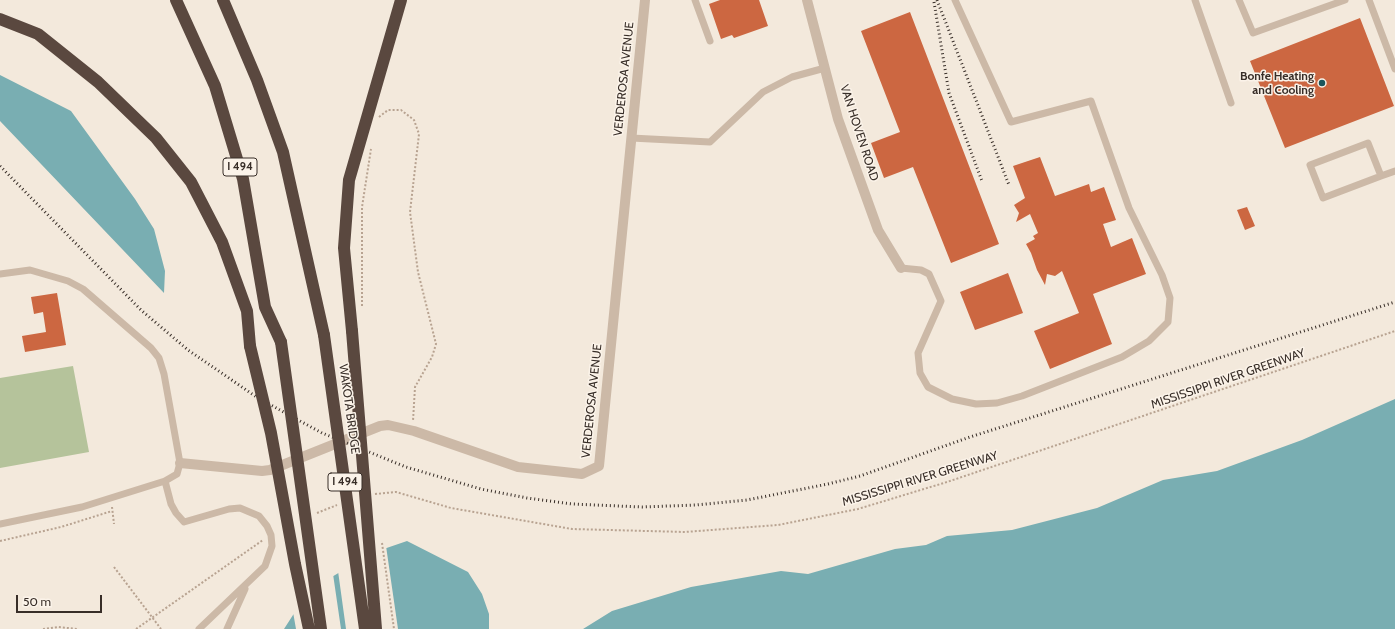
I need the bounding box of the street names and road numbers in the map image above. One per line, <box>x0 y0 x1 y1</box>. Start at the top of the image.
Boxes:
street label: VERDEROSA AVENUE <box>611 21 637 137</box>
street label: VAN HOVEN ROAD <box>837 83 881 183</box>
road number: I 494 <box>223 158 257 176</box>
street label: VERDEROSA AVENUE <box>579 343 605 459</box>
street label: MISSISSIPPI RIVER GREENWAY <box>1149 346 1307 412</box>
street label: WAKOTA BRIDGE <box>336 363 362 455</box>
street label: MISSISSIPPI RIVER GREENWAY <box>840 448 1000 510</box>
road number: I 494 <box>328 473 362 491</box>

